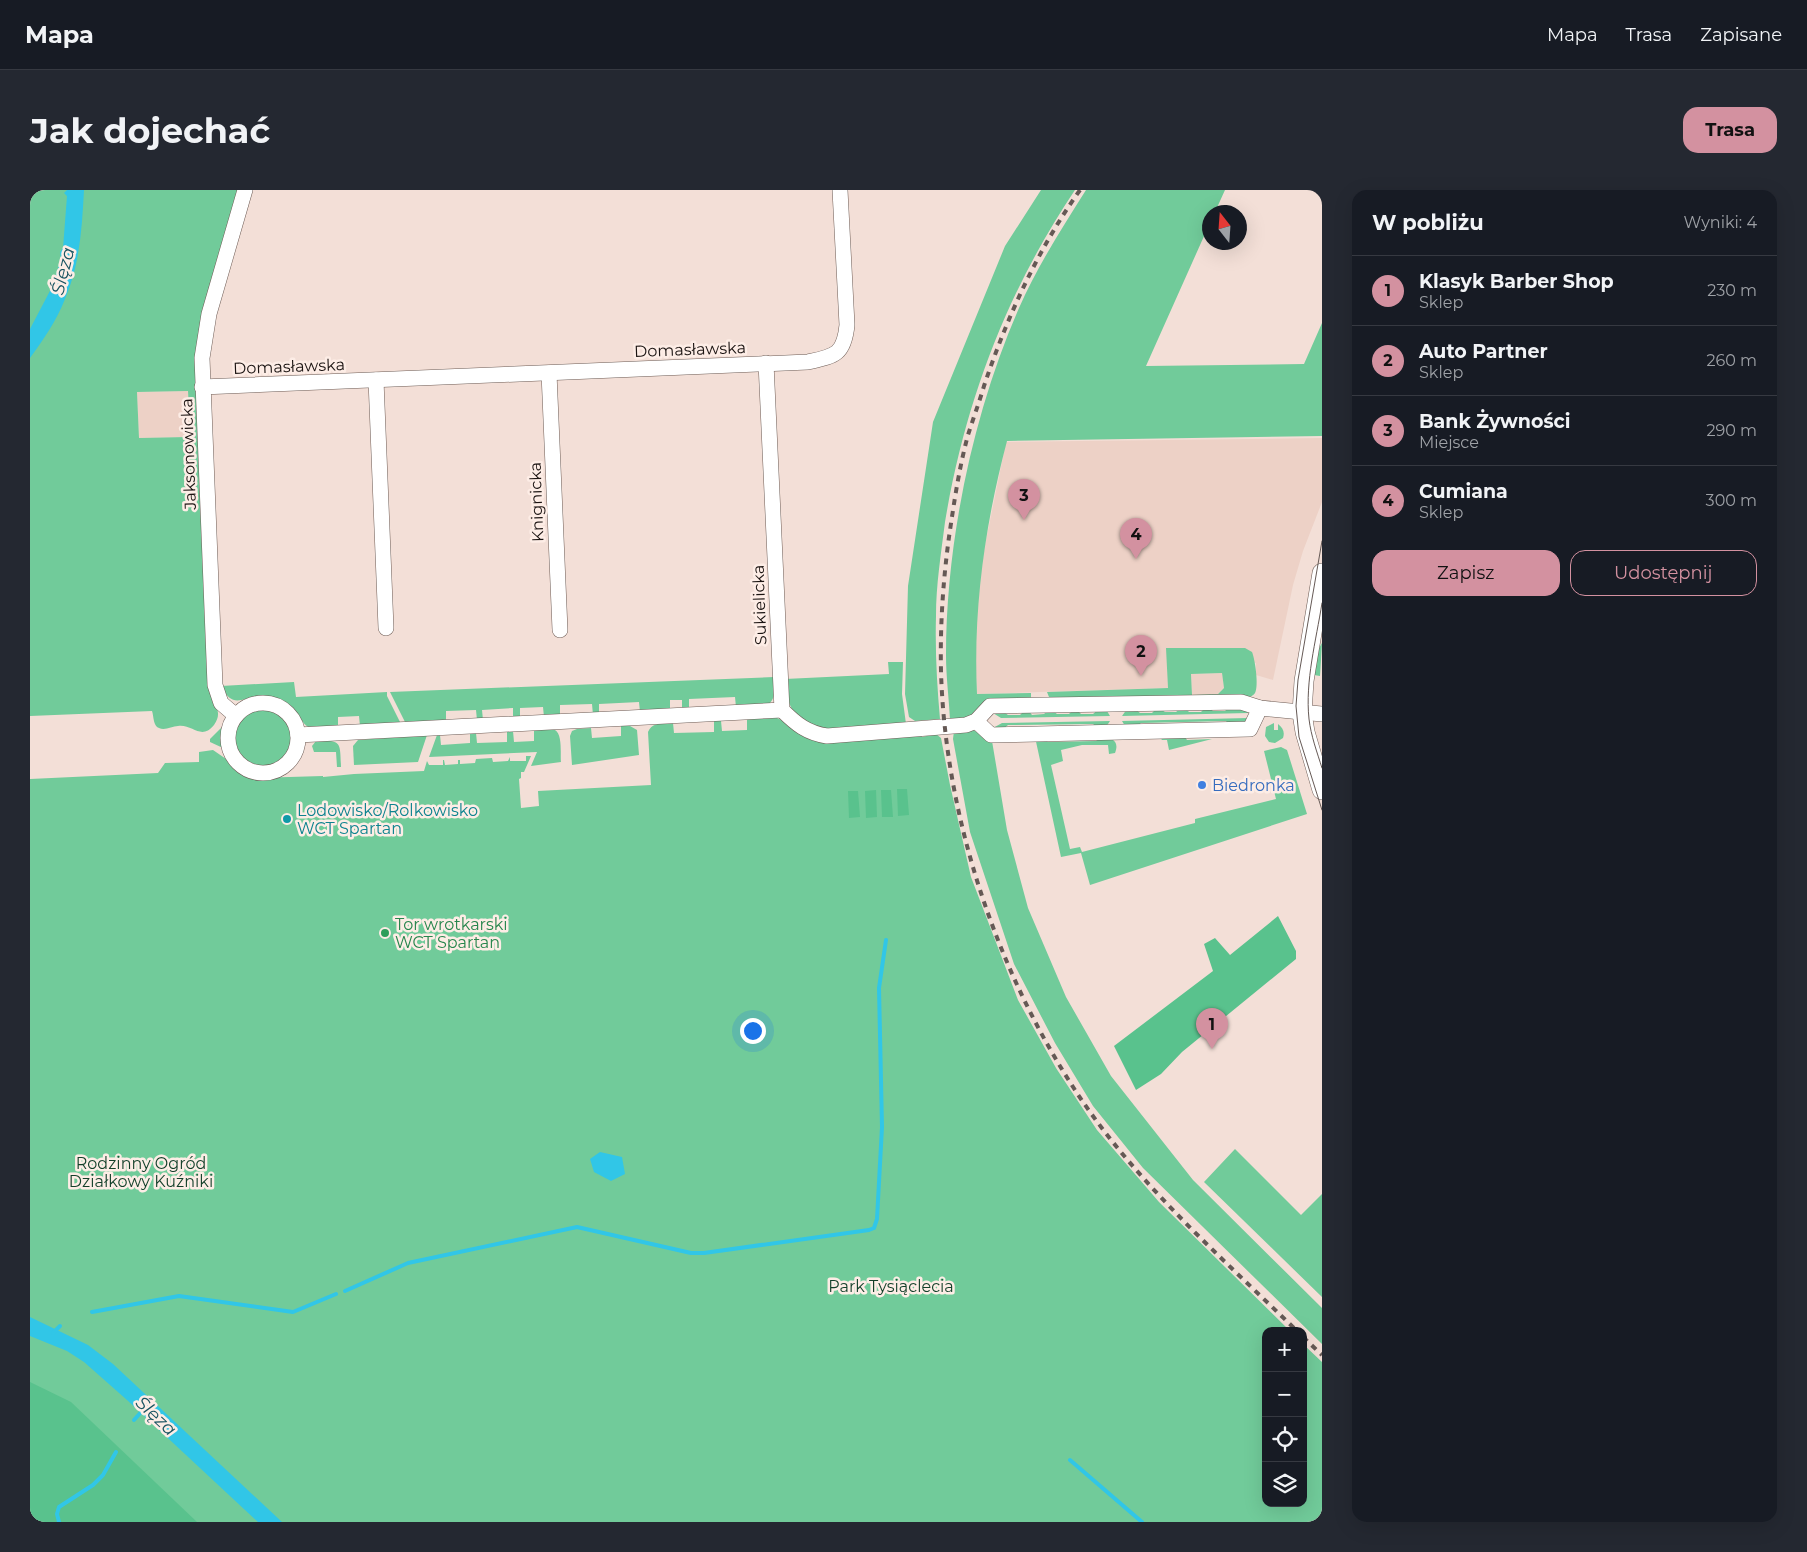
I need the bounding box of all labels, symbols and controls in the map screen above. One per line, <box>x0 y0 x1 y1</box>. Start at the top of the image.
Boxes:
text: Mapa <box>25 20 94 49</box>
text: Mapa <box>1547 24 1598 46</box>
text: Trasa <box>1626 24 1672 46</box>
text: Zapisane <box>1700 24 1782 46</box>
button: Trasa <box>1683 107 1777 153</box>
text: Jak dojechać <box>30 109 270 152</box>
north arrow <box>1202 205 1247 250</box>
text: W pobliżu <box>1372 210 1484 235</box>
text: Wyniki: 4 <box>1683 213 1757 232</box>
water label: Ślęza <box>47 245 79 297</box>
text: Klasyk Barber Shop <box>1419 270 1614 293</box>
text: 1 <box>1385 281 1391 300</box>
text: 230 m <box>1707 281 1757 300</box>
text: Sklep <box>1419 293 1463 312</box>
street label: Domasławska <box>634 338 746 361</box>
text: Auto Partner <box>1419 340 1548 363</box>
text: 2 <box>1383 351 1393 370</box>
text: 260 m <box>1706 351 1757 370</box>
street label: Domasławska <box>233 355 345 378</box>
text: Sklep <box>1419 363 1463 382</box>
street label: Jaksonowicka <box>177 398 200 511</box>
text: Bank Żywności <box>1419 410 1571 433</box>
text: 3 <box>1383 421 1393 440</box>
text: 290 m <box>1706 421 1757 440</box>
text: Miejsce <box>1419 433 1479 452</box>
street label: Knignicka <box>526 462 547 542</box>
pin: 3 <box>1008 479 1040 520</box>
text: Cumiana <box>1419 480 1508 503</box>
text: 4 <box>1382 491 1394 510</box>
text: 300 m <box>1706 491 1757 510</box>
text: Sklep <box>1419 503 1463 522</box>
pin: 4 <box>1120 518 1152 559</box>
button: Zapisz <box>1372 550 1560 596</box>
button: Udostępnij <box>1570 550 1757 596</box>
street label: Sukielicka <box>749 564 770 646</box>
pin: 2 <box>1125 635 1157 676</box>
place label: Biedronka <box>1212 776 1295 795</box>
marker: Biedronka <box>1196 779 1208 791</box>
place label: Lodowisko/Rolkowisko WCT Spartan <box>297 801 478 838</box>
marker: Lodowisko/Rolkowisko WCT Spartan <box>281 813 293 825</box>
place label: Tor wrotkarski WCT Spartan <box>395 915 508 952</box>
marker: Tor wrotkarski WCT Spartan <box>379 927 391 939</box>
pin: 1 <box>1196 1008 1228 1049</box>
your location <box>740 1018 766 1044</box>
park label: Rodzinny Ogród Działkowy Kuźniki <box>69 1154 213 1191</box>
park label: Park Tysiąclecia <box>828 1277 954 1296</box>
map controls <box>1262 1327 1307 1507</box>
button: + <box>1262 1327 1307 1372</box>
button: − <box>1262 1372 1307 1417</box>
water label: Ślęza <box>131 1392 181 1440</box>
button: locate <box>1262 1417 1307 1462</box>
button: layers <box>1262 1462 1307 1507</box>

